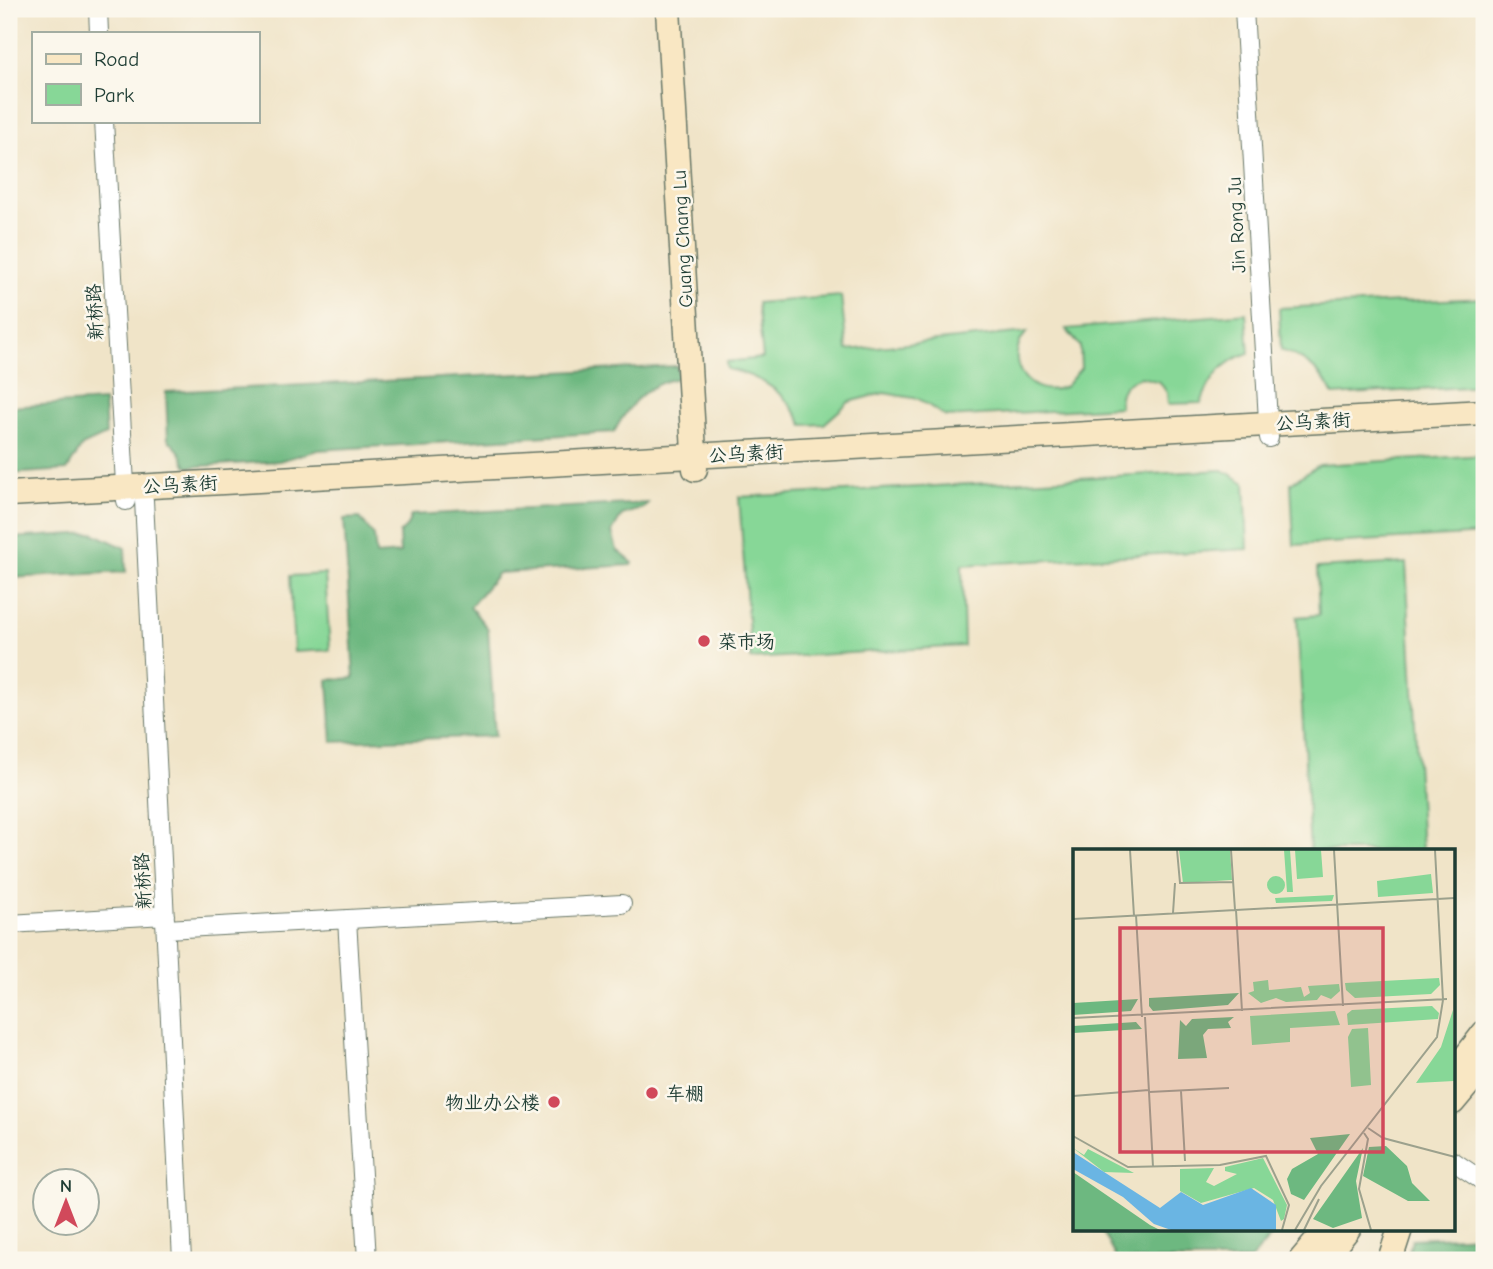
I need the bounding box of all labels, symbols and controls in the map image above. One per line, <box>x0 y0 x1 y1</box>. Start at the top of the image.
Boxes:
legend <box>32 32 259 122</box>
text: Road <box>94 47 139 71</box>
text: Park <box>94 83 134 107</box>
street label: Guang Chang Lu <box>668 170 698 308</box>
street label: Jin Rong Ju <box>1223 176 1251 274</box>
street label: 新桥路 <box>83 283 107 341</box>
street label: 公乌素街 <box>1275 409 1352 435</box>
street label: 公乌素街 <box>708 441 785 467</box>
street label: 公乌素街 <box>142 472 219 498</box>
place label: 菜市场 <box>718 631 775 653</box>
marker: 菜市场 <box>696 633 712 649</box>
inset map <box>1073 849 1454 1230</box>
street label: 新桥路 <box>131 852 155 910</box>
place label: 车棚 <box>666 1083 704 1105</box>
marker: 车棚 <box>644 1085 660 1101</box>
place label: 物业办公楼 <box>445 1092 540 1114</box>
marker: 物业办公楼 <box>546 1094 562 1110</box>
north arrow <box>32 1168 102 1238</box>
text: N <box>60 1175 72 1197</box>

